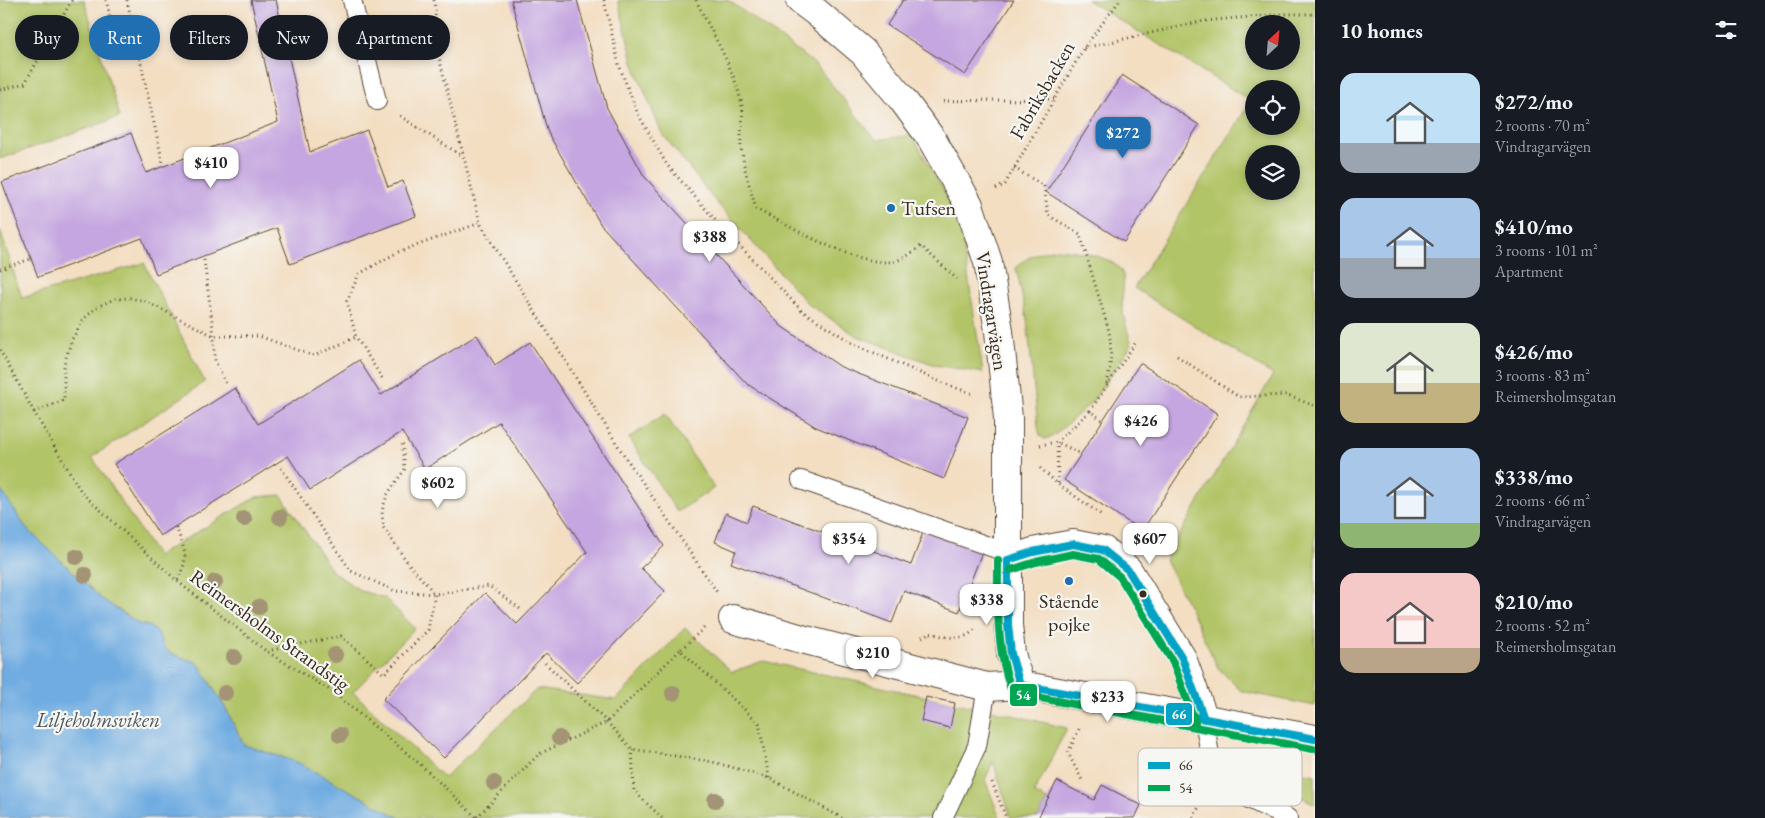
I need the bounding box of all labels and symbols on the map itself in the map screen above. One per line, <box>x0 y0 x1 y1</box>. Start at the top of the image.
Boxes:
north arrow <box>1245 15 1300 70</box>
street label: Fabriksbacken <box>1003 36 1081 144</box>
pin: $272 <box>1093 116 1153 159</box>
pin: $410 <box>181 146 241 189</box>
place label: Tufsen <box>901 195 957 221</box>
marker: Tufsen <box>885 202 897 214</box>
pin: $388 <box>680 220 740 263</box>
street label: Vindragarvägen <box>970 250 1014 373</box>
pin: $426 <box>1111 404 1171 447</box>
pin: $602 <box>408 466 468 509</box>
pin: $354 <box>819 522 879 565</box>
pin: $607 <box>1120 522 1180 565</box>
street label: Reimersholms Strandstig <box>185 563 355 697</box>
marker: Stående pojke <box>1063 575 1075 587</box>
pin: $338 <box>957 584 1017 626</box>
place label: Stående pojke <box>1039 588 1099 637</box>
unlabelled marker <box>1138 589 1148 599</box>
pin: $210 <box>843 636 903 679</box>
pin: $233 <box>1078 680 1138 723</box>
line badge: 54 <box>1009 683 1038 707</box>
text: 54 <box>1016 686 1031 704</box>
line badge: 66 <box>1165 702 1193 726</box>
text: 66 <box>1172 705 1187 723</box>
water label: Liljeholmsviken <box>35 706 160 733</box>
legend <box>1138 748 1302 806</box>
text: 66 <box>1179 756 1193 774</box>
text: 54 <box>1179 779 1193 797</box>

